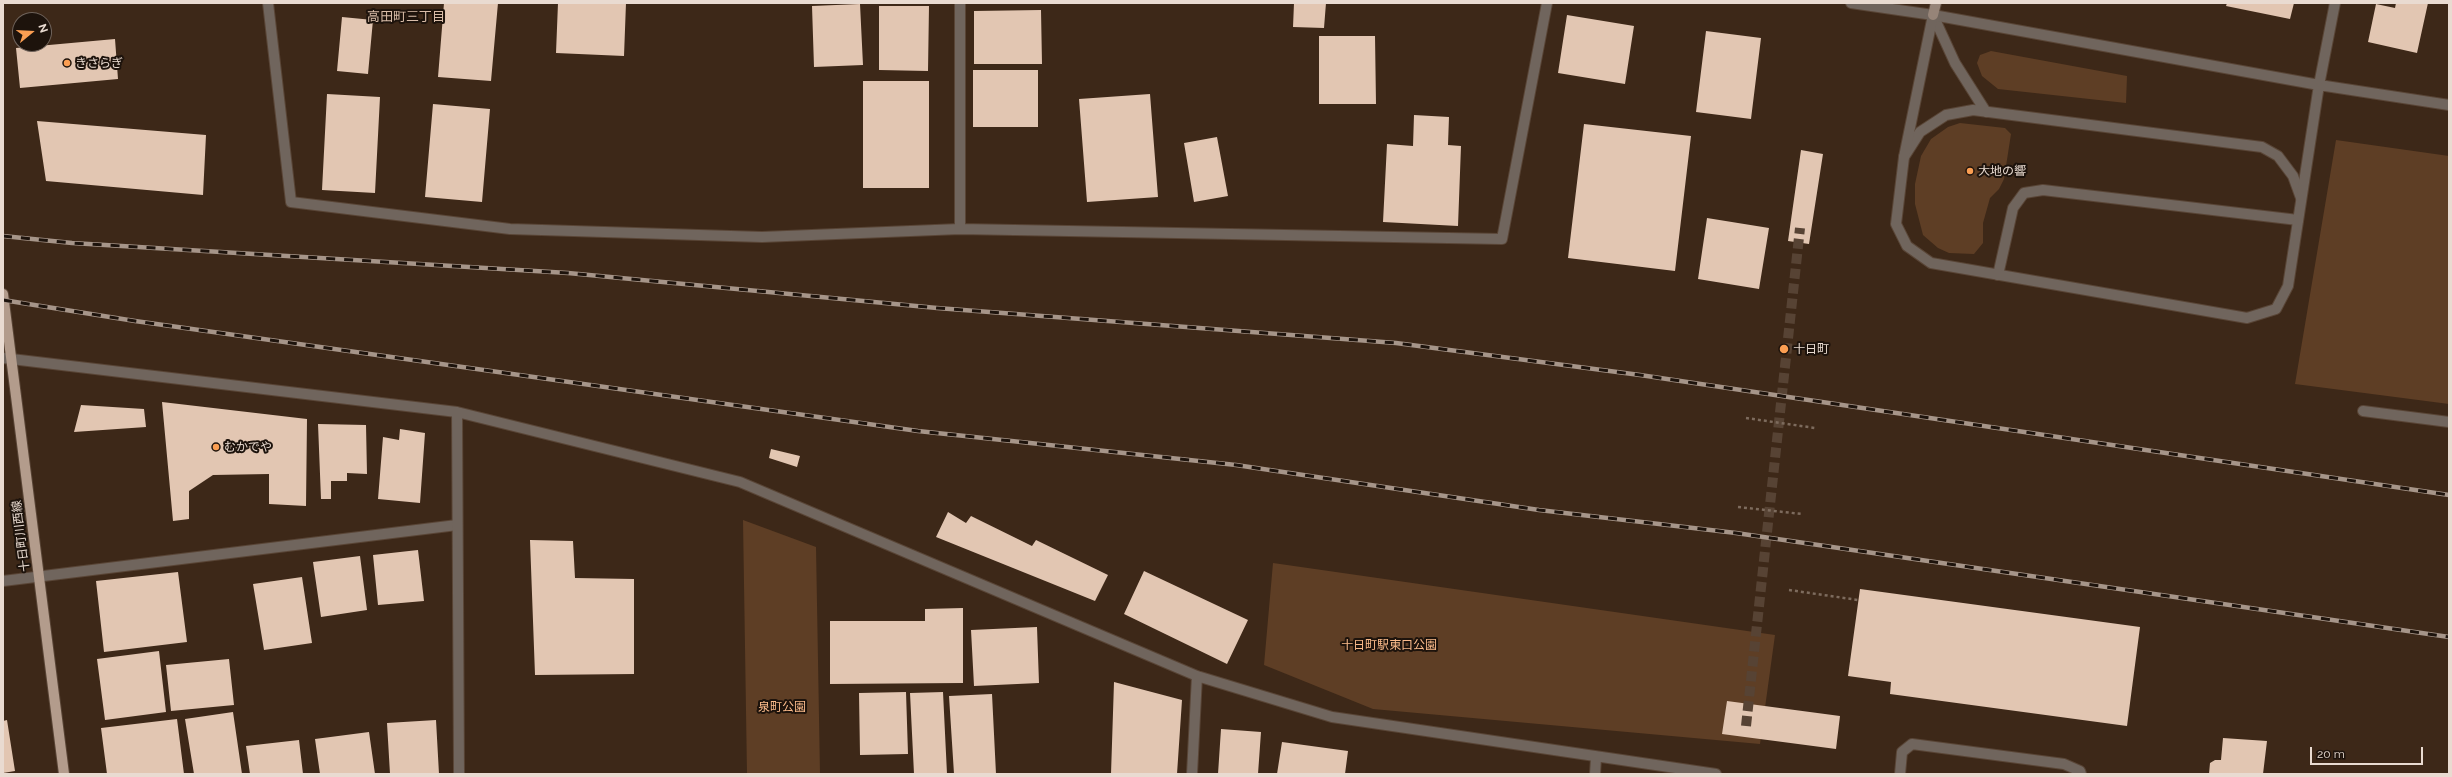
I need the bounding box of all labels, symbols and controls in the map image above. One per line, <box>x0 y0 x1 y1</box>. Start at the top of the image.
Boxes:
district label: 高田町三丁目 <box>367 9 445 25</box>
north arrow <box>12 12 52 52</box>
text: N <box>35 22 50 34</box>
place label: きさらぎ <box>75 56 123 70</box>
marker: きさらぎ <box>62 58 72 68</box>
place label: 大地の響 <box>1978 164 2026 178</box>
marker: 大地の響 <box>1965 166 1975 176</box>
place label: 十日町 <box>1793 342 1829 356</box>
marker: 十日町 <box>1778 343 1790 355</box>
place label: むかでや <box>224 440 272 454</box>
marker: むかでや <box>211 442 221 452</box>
street label: 十日町川西線 <box>9 499 33 573</box>
park label: 十日町駅東口公園 <box>1341 638 1437 652</box>
park label: 泉町公園 <box>758 700 806 714</box>
scale bar <box>2312 739 2425 765</box>
text: 20 m <box>2317 747 2345 761</box>

